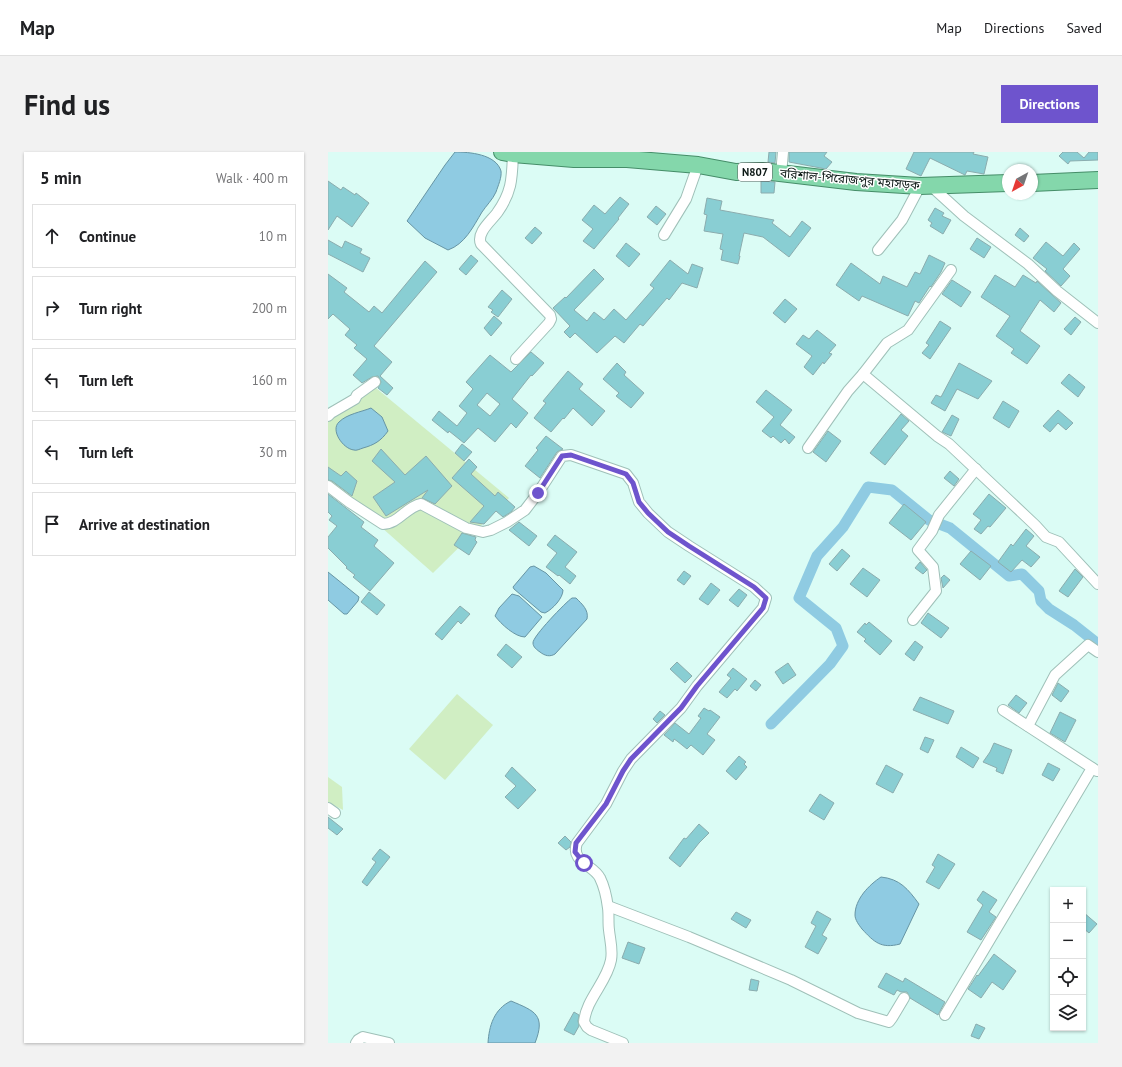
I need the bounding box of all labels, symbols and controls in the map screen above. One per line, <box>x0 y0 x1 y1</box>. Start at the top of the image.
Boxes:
text: Map <box>20 16 55 40</box>
text: Map <box>936 19 962 37</box>
text: Directions <box>984 19 1044 37</box>
text: Saved <box>1066 19 1102 37</box>
button: Directions <box>1001 85 1098 123</box>
text: Find us <box>24 86 110 123</box>
road number: N807 <box>738 163 772 181</box>
north arrow <box>1002 164 1038 200</box>
street label: বরিশাল-পিরোজপুর মহাসড়ক <box>778 165 921 194</box>
text: 5 min <box>40 167 81 189</box>
text: Walk · 400 m <box>216 170 288 187</box>
icon: ahead <box>41 225 63 247</box>
text: Continue <box>79 227 136 246</box>
text: 10 m <box>259 228 287 245</box>
icon: right <box>41 297 63 319</box>
text: Turn right <box>79 299 142 318</box>
text: 200 m <box>252 300 287 317</box>
icon: left <box>41 369 63 391</box>
text: Turn left <box>79 371 133 390</box>
text: 160 m <box>252 372 287 389</box>
icon: left <box>41 441 63 463</box>
text: Turn left <box>79 443 133 462</box>
text: 30 m <box>259 444 287 461</box>
route end <box>529 484 547 502</box>
icon: arrive <box>41 513 63 535</box>
text: Arrive at destination <box>79 515 210 534</box>
route start <box>575 854 593 872</box>
map controls <box>1050 887 1086 1031</box>
button: + <box>1050 887 1086 923</box>
button: − <box>1050 923 1086 959</box>
button: locate <box>1050 959 1086 995</box>
button: layers <box>1050 995 1086 1031</box>

